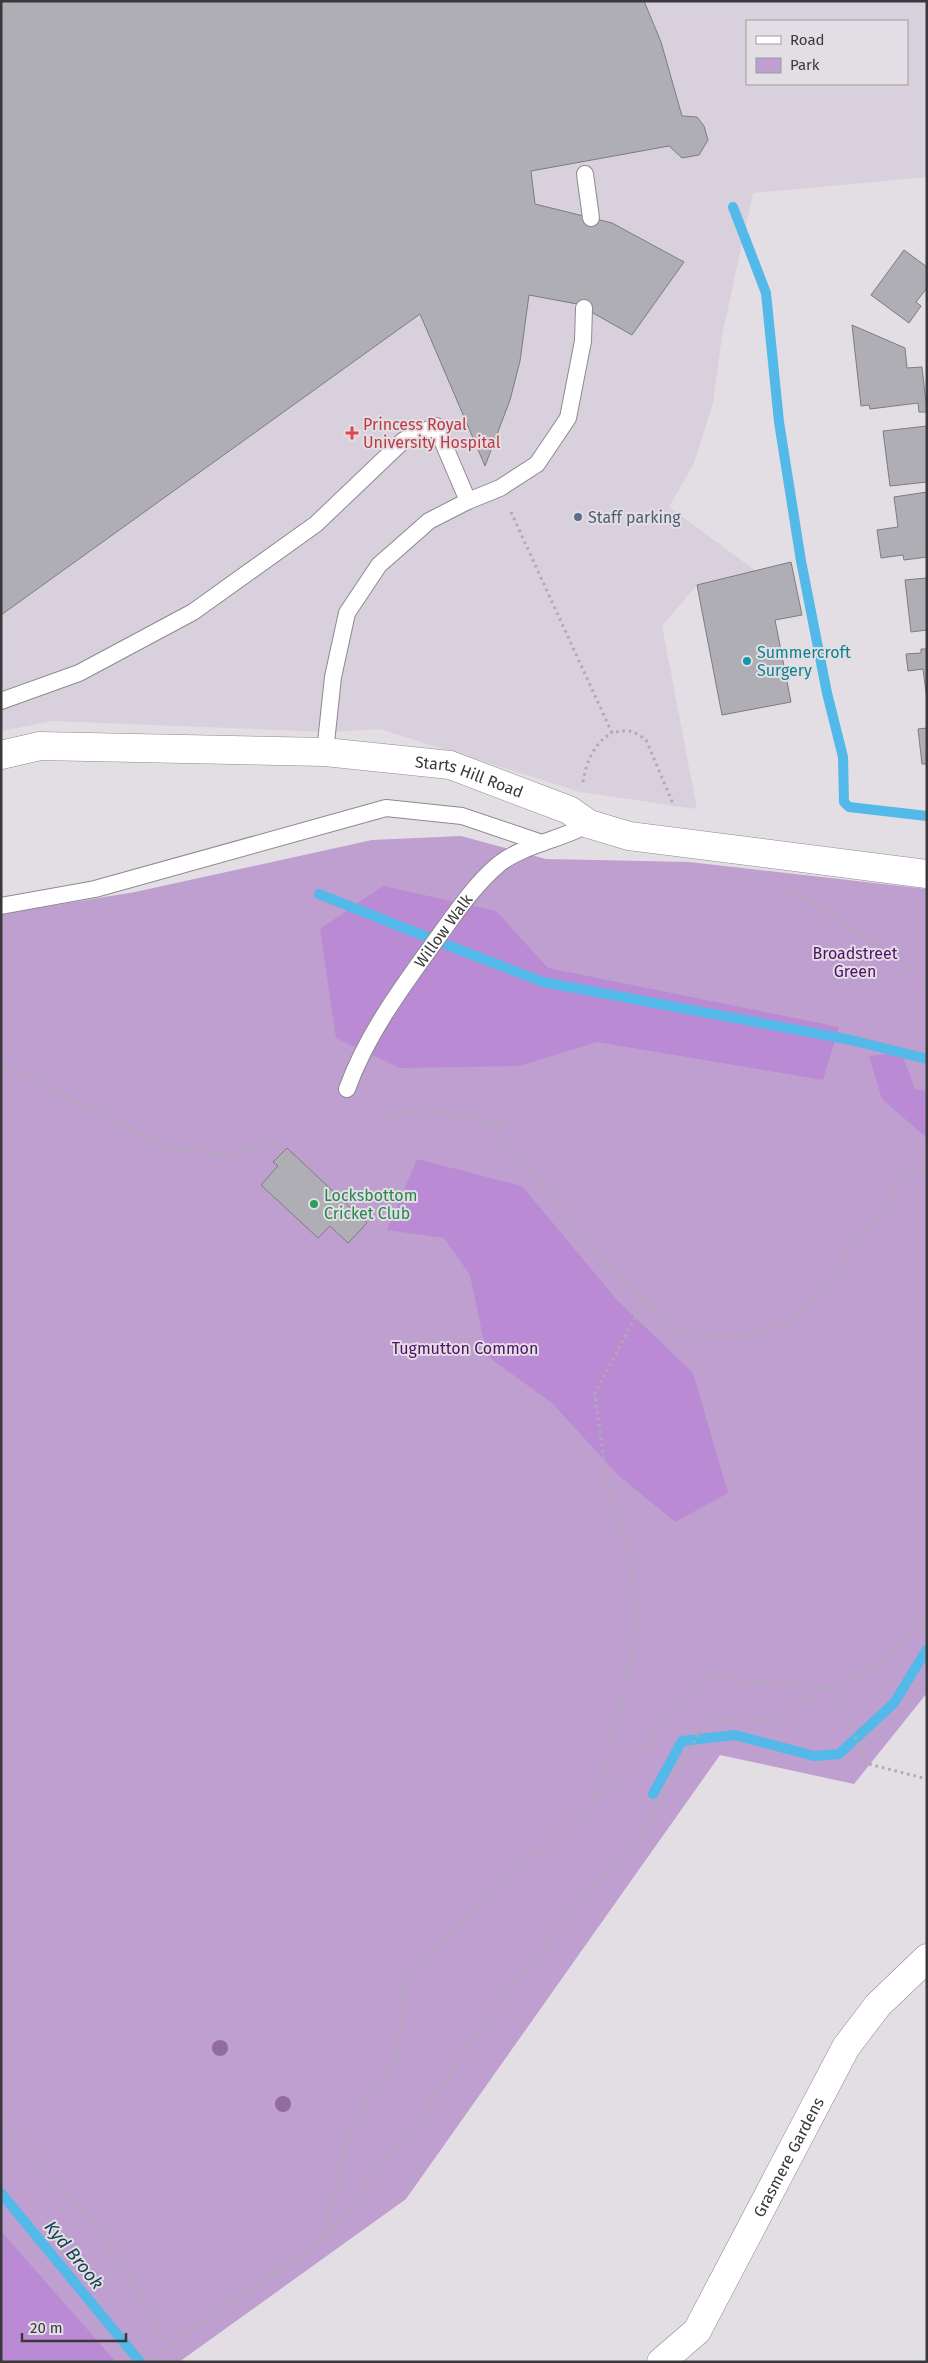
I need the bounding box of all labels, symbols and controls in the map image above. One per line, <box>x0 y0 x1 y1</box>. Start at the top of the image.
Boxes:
legend <box>746 20 908 85</box>
text: Road <box>790 31 825 49</box>
text: Park <box>790 56 820 74</box>
place label: Princess Royal University Hospital <box>363 415 501 452</box>
marker: Princess Royal University Hospital <box>345 426 359 440</box>
place label: Staff parking <box>588 508 681 527</box>
marker: Staff parking <box>572 511 584 523</box>
place label: Summercroft Surgery <box>757 643 851 680</box>
marker: Summercroft Surgery <box>741 655 753 667</box>
street label: Starts Hill Road <box>414 752 526 802</box>
street label: Willow Walk <box>410 890 477 971</box>
park label: Broadstreet Green <box>812 944 898 981</box>
place label: Locksbottom Cricket Club <box>324 1186 417 1223</box>
marker: Locksbottom Cricket Club <box>308 1198 320 1210</box>
park label: Tugmutton Common <box>392 1339 538 1358</box>
street label: Grasmere Gardens <box>750 2094 828 2220</box>
water label: Kyd Brook <box>40 2216 108 2294</box>
scale bar <box>22 2310 126 2342</box>
text: 20 m <box>30 2319 63 2337</box>

